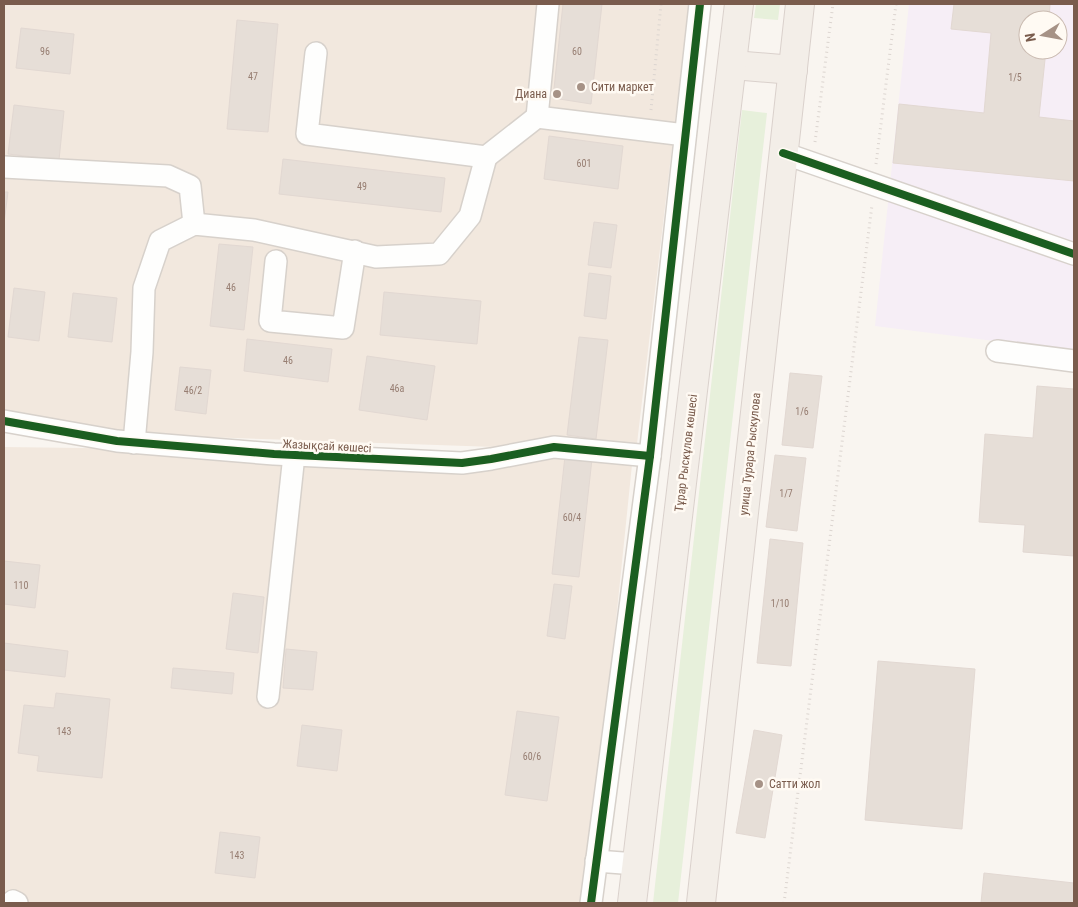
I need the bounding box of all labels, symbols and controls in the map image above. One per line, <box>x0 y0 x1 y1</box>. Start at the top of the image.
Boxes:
north arrow <box>1018 10 1068 60</box>
text: N <box>1022 32 1039 43</box>
house number: 96 <box>40 46 50 57</box>
house number: 60 <box>572 46 582 57</box>
house number: 47 <box>248 71 258 82</box>
house number: 1/5 <box>1008 72 1022 83</box>
place label: Сити маркет <box>591 80 654 94</box>
marker: Сити маркет <box>575 81 587 93</box>
place label: Диана <box>515 87 547 101</box>
marker: Диана <box>551 88 563 100</box>
house number: 601 <box>577 158 591 169</box>
house number: 49 <box>357 181 367 192</box>
house number: 46 <box>226 282 236 293</box>
house number: 46 <box>283 355 293 366</box>
house number: 46а <box>390 383 405 394</box>
house number: 46/2 <box>184 385 202 396</box>
street label: улица Турара Рыскулова <box>737 392 763 516</box>
street label: Тұрар Рыскұлов көшесі <box>672 393 700 513</box>
house number: 1/6 <box>795 406 809 417</box>
street label: Жазықсай көшесі <box>282 437 372 455</box>
house number: 1/7 <box>779 488 793 499</box>
house number: 60/4 <box>563 512 581 523</box>
house number: 110 <box>14 580 28 591</box>
house number: 1/10 <box>771 598 789 609</box>
house number: 143 <box>57 726 71 737</box>
house number: 60/6 <box>523 751 541 762</box>
place label: Сатти жол <box>769 777 820 791</box>
marker: Сатти жол <box>753 778 765 790</box>
house number: 143 <box>230 850 244 861</box>

